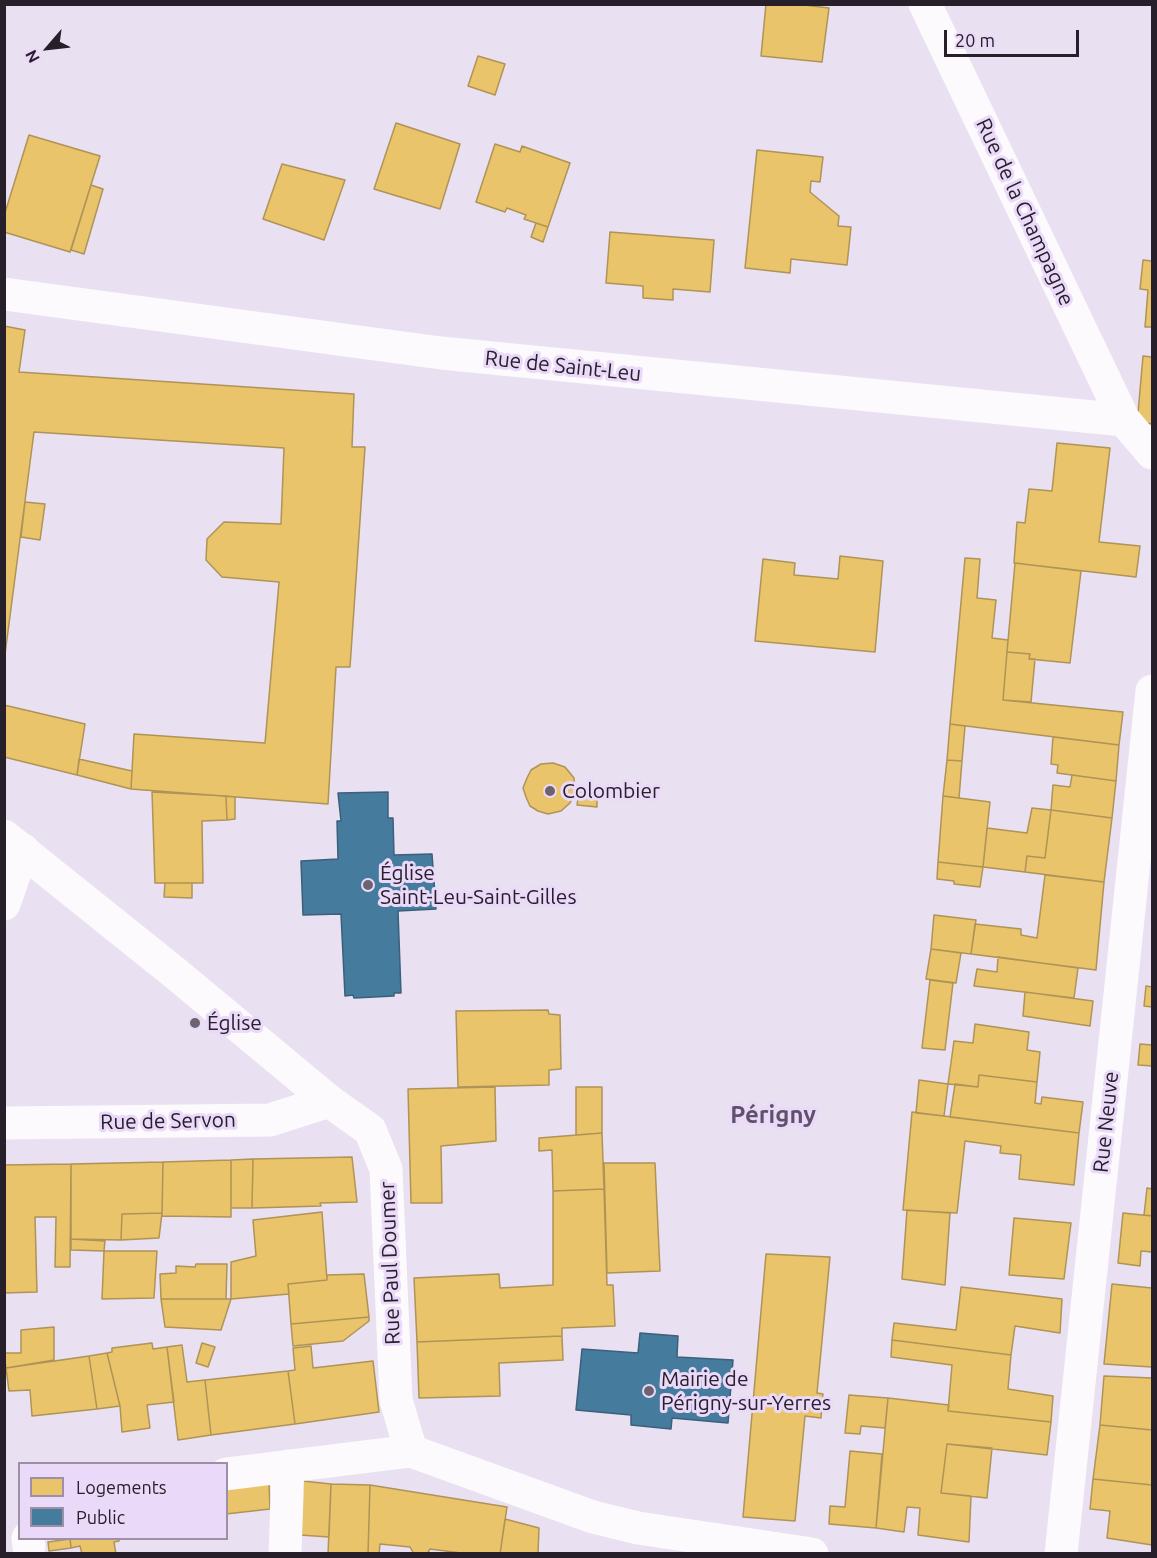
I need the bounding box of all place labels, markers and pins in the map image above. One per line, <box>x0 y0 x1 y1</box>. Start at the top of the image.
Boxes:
place label: Colombier <box>562 778 660 804</box>
marker: Colombier <box>543 784 557 798</box>
place label: Église Saint-Leu-Saint-Gilles <box>380 860 576 910</box>
marker: Église Saint-Leu-Saint-Gilles <box>361 878 375 892</box>
place label: Église <box>207 1010 262 1036</box>
marker: Église <box>188 1016 202 1030</box>
place label: Mairie de Périgny-sur-Yerres <box>661 1366 831 1416</box>
marker: Mairie de Périgny-sur-Yerres <box>642 1384 656 1398</box>

